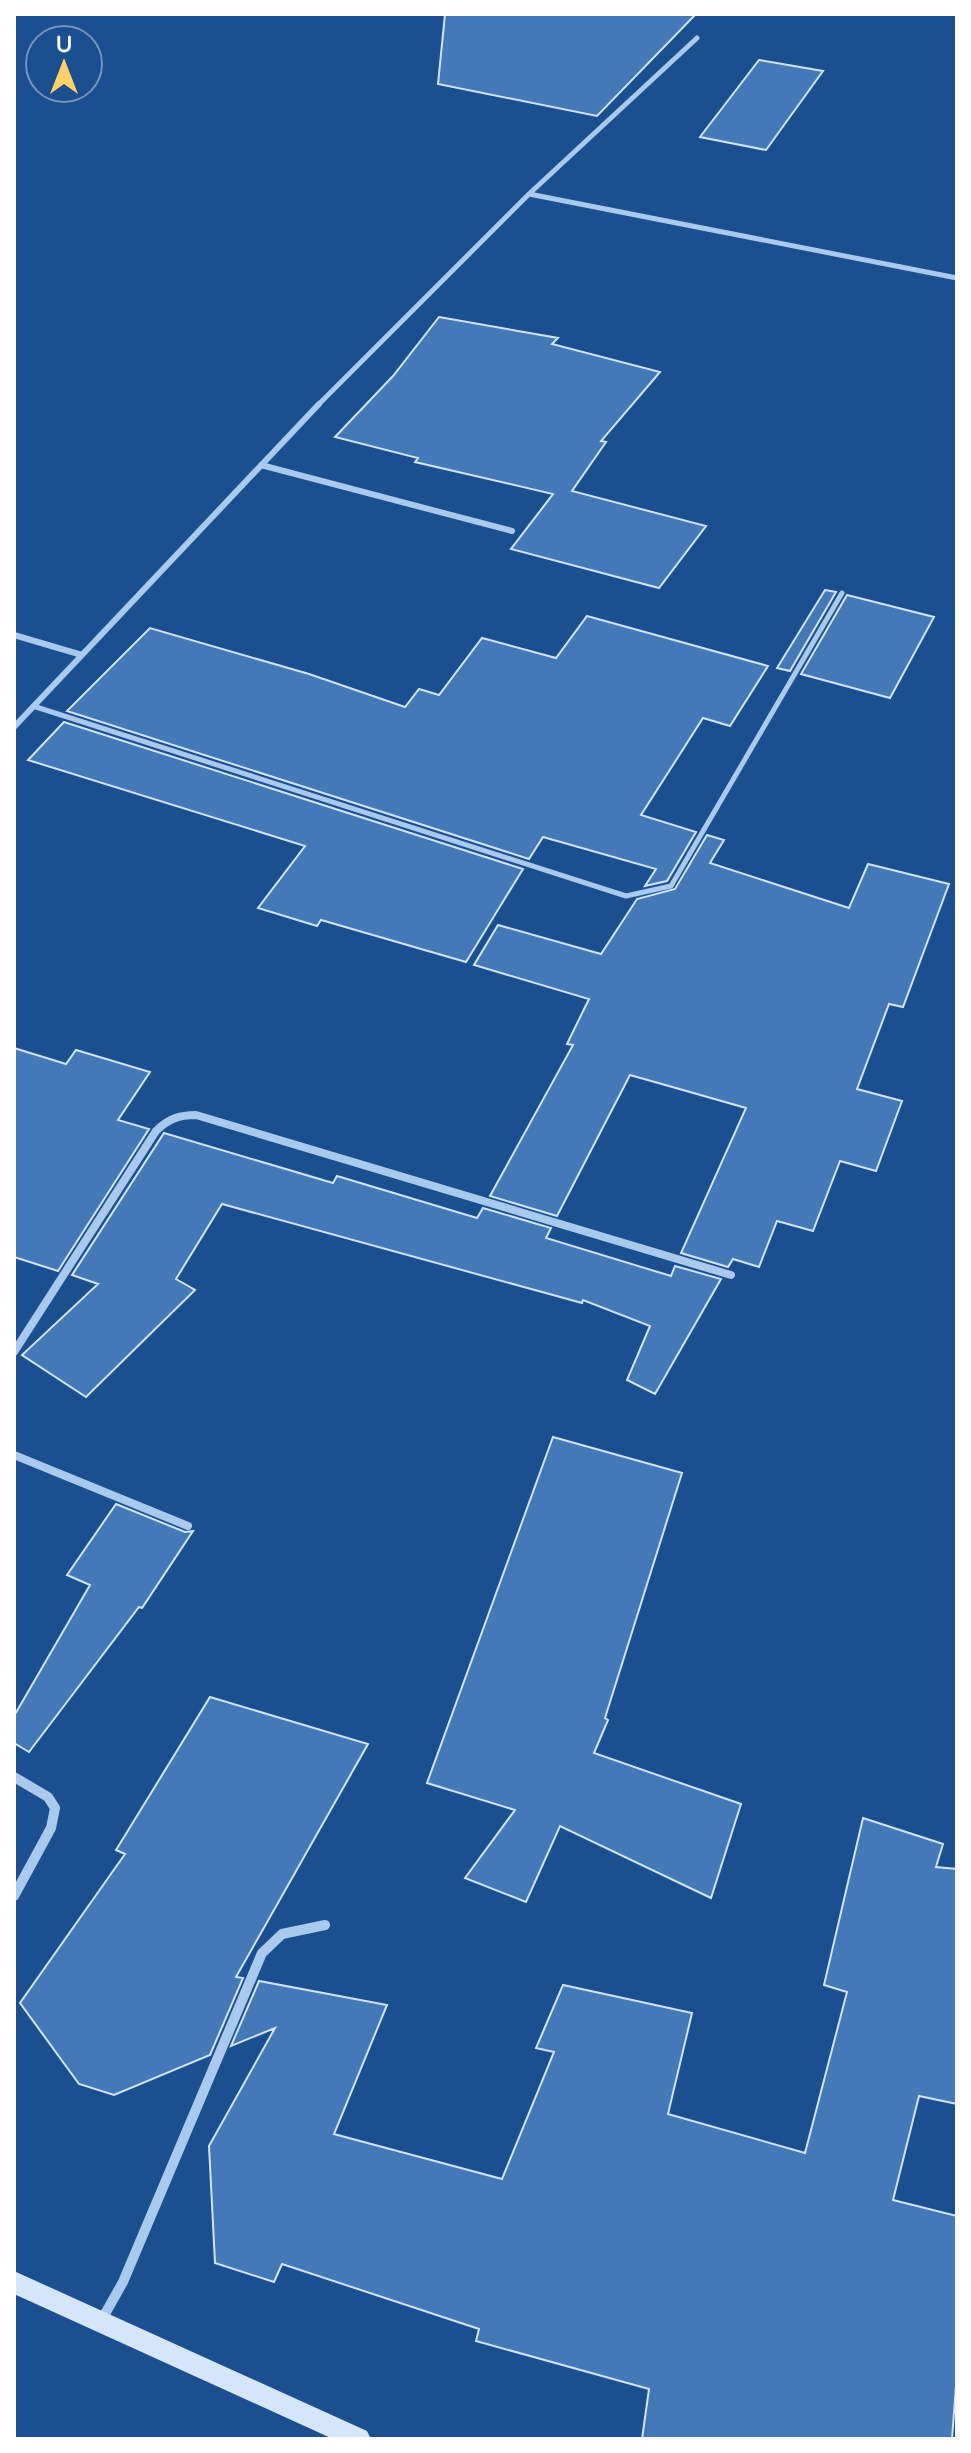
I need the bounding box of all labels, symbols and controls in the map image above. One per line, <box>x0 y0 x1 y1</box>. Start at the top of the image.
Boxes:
north arrow <box>24 24 104 104</box>
text: U <box>56 32 72 58</box>

